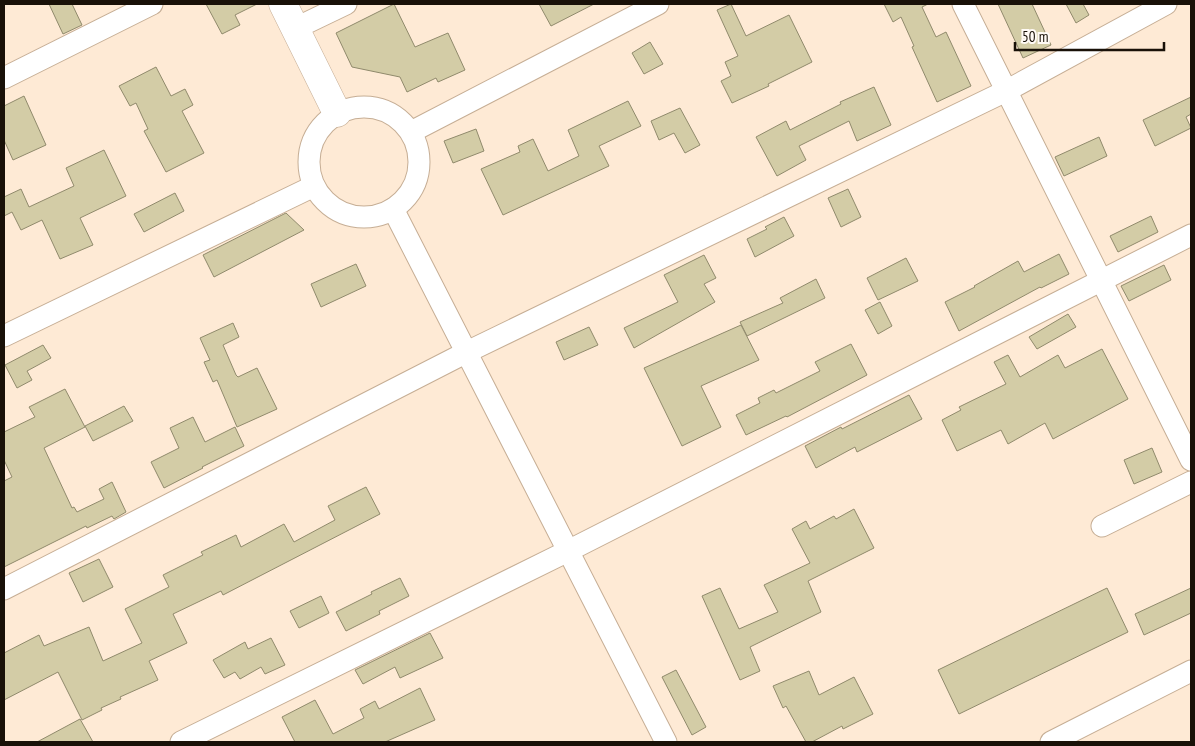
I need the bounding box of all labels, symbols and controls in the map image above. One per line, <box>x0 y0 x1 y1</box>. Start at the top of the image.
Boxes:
scale bar <box>1015 20 1164 52</box>
text: 50 m <box>1022 27 1048 46</box>

